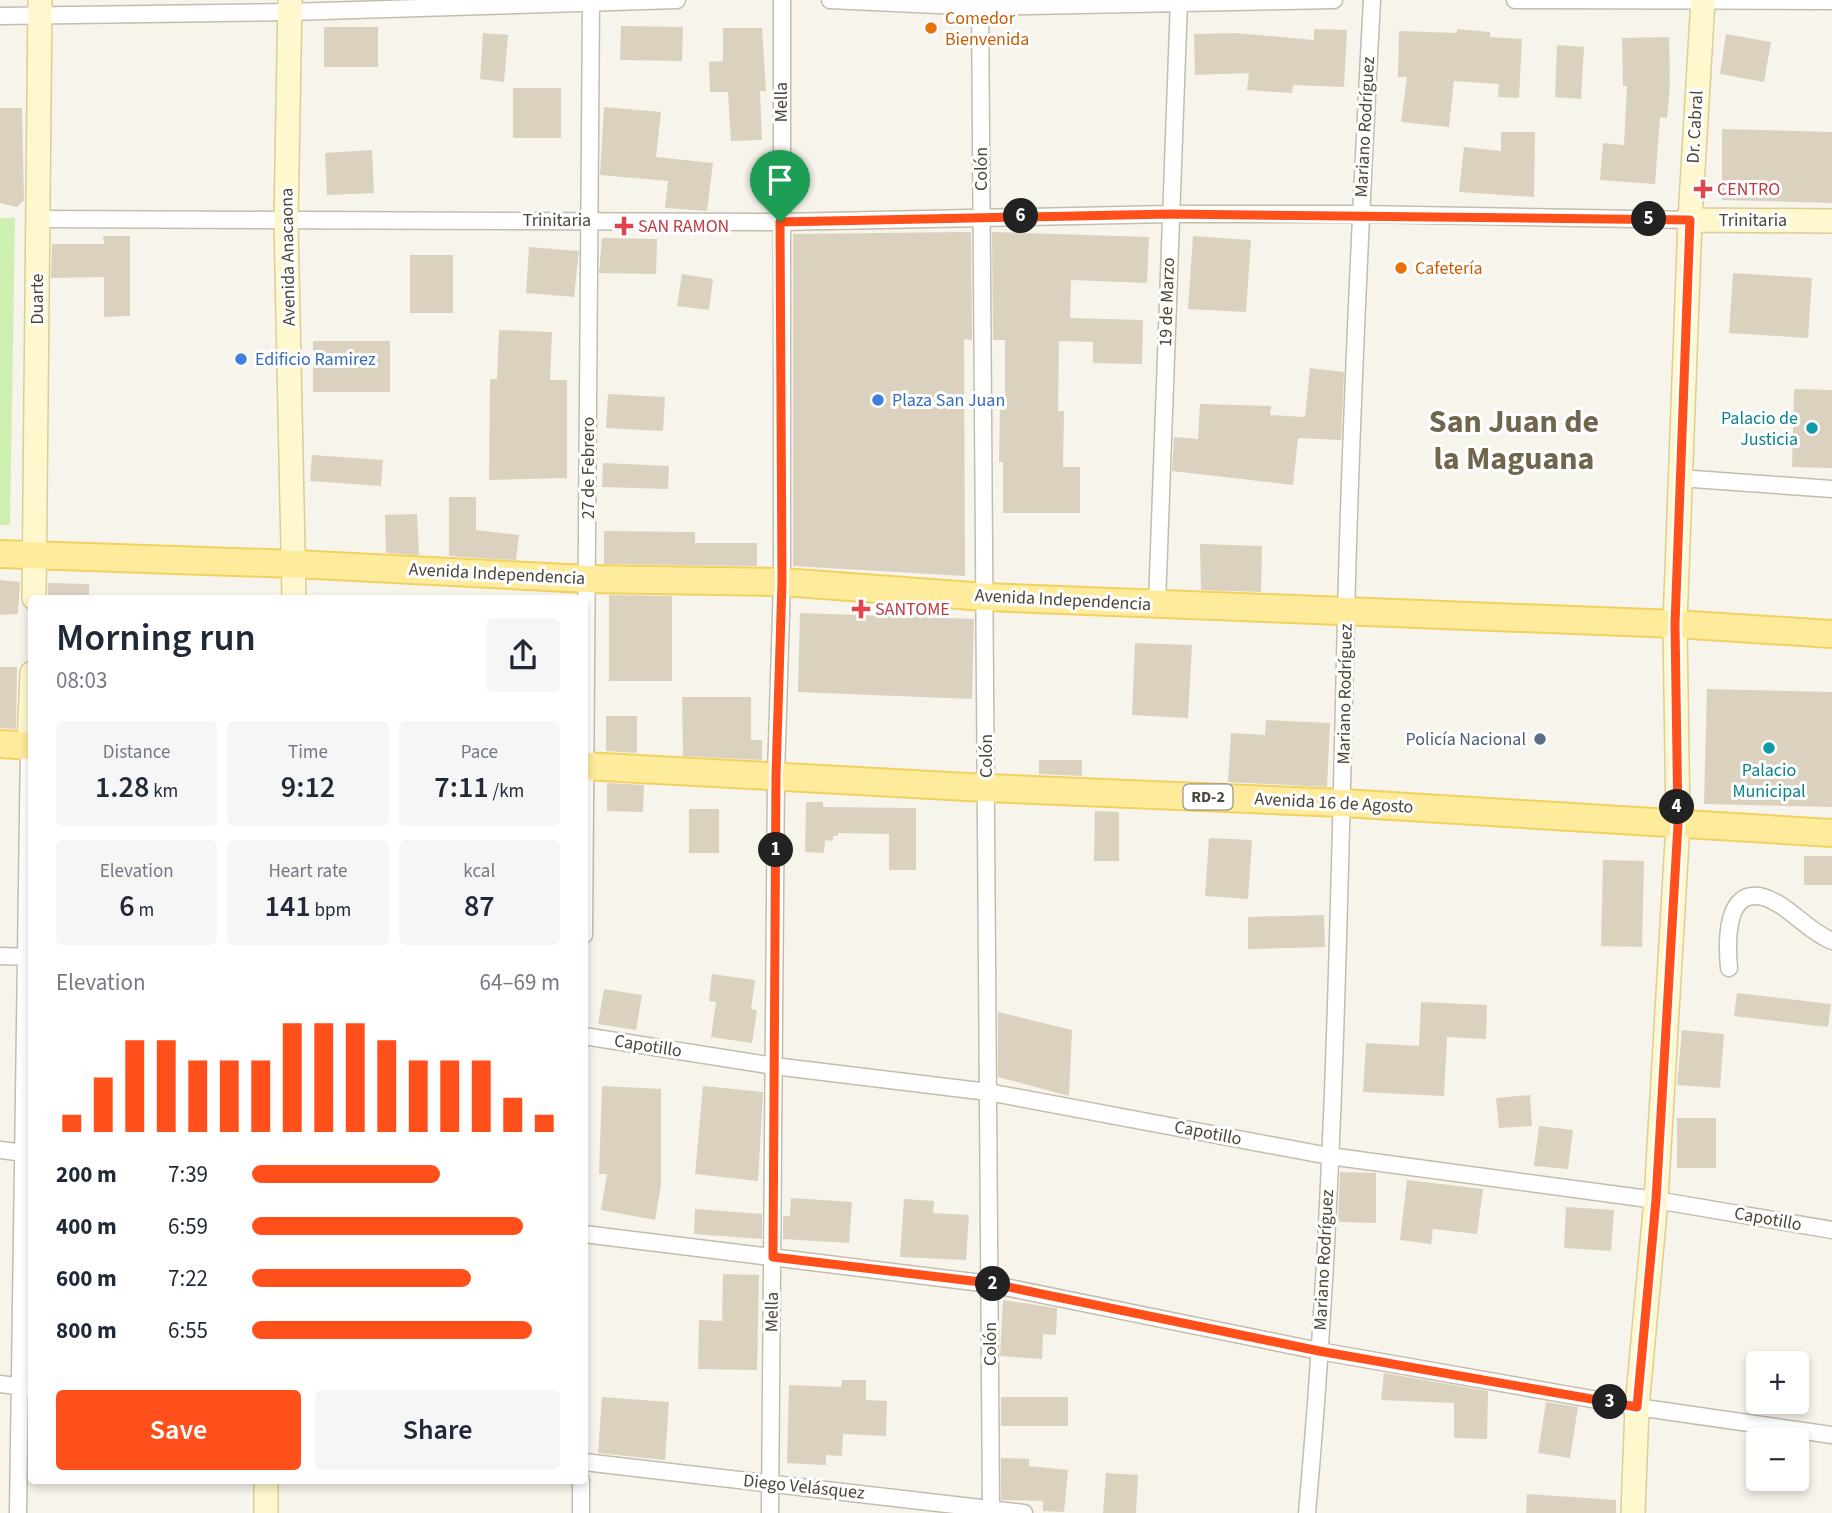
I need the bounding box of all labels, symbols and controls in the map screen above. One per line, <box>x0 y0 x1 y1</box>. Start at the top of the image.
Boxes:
place label: Comedor Bienvenida <box>945 6 1029 52</box>
marker: Comedor Bienvenida <box>923 20 939 36</box>
street label: Mariano Rodríguez <box>1349 56 1381 198</box>
street label: Mella <box>769 82 794 122</box>
street label: Dr. Cabral <box>1681 90 1709 164</box>
street label: Colón <box>969 147 994 191</box>
pin <box>750 150 810 222</box>
icon: arrive <box>761 161 799 199</box>
place label: CENTRO <box>1717 177 1780 202</box>
marker: CENTRO <box>1695 181 1711 197</box>
street label: Avenida Anacaona <box>274 188 302 326</box>
pin: 6 <box>1004 198 1038 234</box>
text: 6 <box>1015 202 1026 229</box>
pin: 5 <box>1632 202 1666 236</box>
text: 5 <box>1643 205 1654 232</box>
street label: Trinitaria <box>523 208 591 233</box>
street label: Trinitaria <box>1719 208 1787 233</box>
place label: SAN RAMON <box>638 214 729 239</box>
marker: SAN RAMON <box>616 218 632 234</box>
place label: Cafetería <box>1415 256 1483 281</box>
street label: 19 de Marzo <box>1153 257 1181 347</box>
marker: Cafetería <box>1393 260 1409 276</box>
street label: Duarte <box>25 273 50 324</box>
place label: Edificio Ramirez <box>255 347 376 372</box>
marker: Edificio Ramirez <box>233 351 249 367</box>
place label: Plaza San Juan <box>892 388 1005 413</box>
marker: Plaza San Juan <box>870 392 886 408</box>
district label: San Juan de la Maguana <box>1429 399 1599 482</box>
place label: Palacio de Justicia <box>1721 406 1798 452</box>
street label: 27 de Febrero <box>576 417 601 519</box>
marker: Palacio de Justicia <box>1804 420 1820 436</box>
street label: Avenida Independencia <box>408 557 586 591</box>
street label: Avenida Independencia <box>974 583 1152 617</box>
place label: SANTOME <box>875 597 950 622</box>
marker: SANTOME <box>853 601 869 617</box>
text: Morning run <box>56 611 256 665</box>
button: share <box>486 618 560 692</box>
street label: Mariano Rodríguez <box>1331 623 1359 765</box>
text: 08:03 <box>56 664 107 697</box>
place label: Policía Nacional <box>1406 727 1526 752</box>
marker: Policía Nacional <box>1532 731 1548 747</box>
street label: Colón <box>974 734 999 778</box>
text: Distance <box>103 739 170 766</box>
text: Time <box>288 739 328 766</box>
text: Pace <box>461 739 498 766</box>
marker: Palacio Municipal <box>1761 740 1777 756</box>
place label: Palacio Municipal <box>1732 758 1806 804</box>
text: 1.28 <box>95 766 149 809</box>
text: 9:12 <box>281 766 335 809</box>
text: 7:11 <box>434 766 489 809</box>
text: km <box>149 778 178 805</box>
text: /km <box>489 778 524 805</box>
road number: RD-2 <box>1184 784 1232 810</box>
street label: Avenida 16 de Agosto <box>1254 786 1414 820</box>
pin: 4 <box>1660 790 1694 824</box>
text: 4 <box>1671 793 1682 820</box>
pin: 1 <box>758 832 794 868</box>
text: 1 <box>770 836 781 863</box>
text: Elevation <box>100 858 174 885</box>
text: Heart rate <box>268 858 347 885</box>
text: kcal <box>463 858 495 885</box>
text: 6 <box>119 885 135 928</box>
text: 141 <box>265 885 311 928</box>
text: 87 <box>464 885 495 928</box>
text: m <box>135 897 154 924</box>
text: bpm <box>311 897 351 924</box>
text: Elevation <box>56 966 146 999</box>
text: 64–69 m <box>480 966 560 999</box>
street label: Capotillo <box>612 1028 684 1064</box>
street label: Capotillo <box>1172 1114 1244 1152</box>
text: 200 m <box>56 1158 117 1191</box>
text: 7:39 <box>168 1158 208 1191</box>
street label: Mariano Rodríguez <box>1308 1189 1340 1331</box>
street label: Capotillo <box>1732 1201 1804 1237</box>
text: 400 m <box>56 1210 117 1243</box>
text: 6:59 <box>168 1210 208 1243</box>
text: 600 m <box>56 1262 117 1295</box>
text: 7:22 <box>168 1262 208 1295</box>
pin: 2 <box>976 1266 1010 1302</box>
text: 2 <box>987 1270 998 1297</box>
street label: Mella <box>759 1292 785 1332</box>
text: 800 m <box>56 1314 117 1347</box>
text: 6:55 <box>168 1314 208 1347</box>
street label: Colón <box>978 1322 1003 1366</box>
map controls <box>1746 1351 1809 1491</box>
button: + <box>1746 1351 1809 1414</box>
pin: 3 <box>1592 1384 1628 1420</box>
text: 3 <box>1604 1388 1615 1415</box>
button: Save <box>56 1390 301 1470</box>
button: Share <box>315 1390 560 1470</box>
button: − <box>1746 1428 1809 1491</box>
street label: Diego Velásquez <box>742 1468 866 1506</box>

